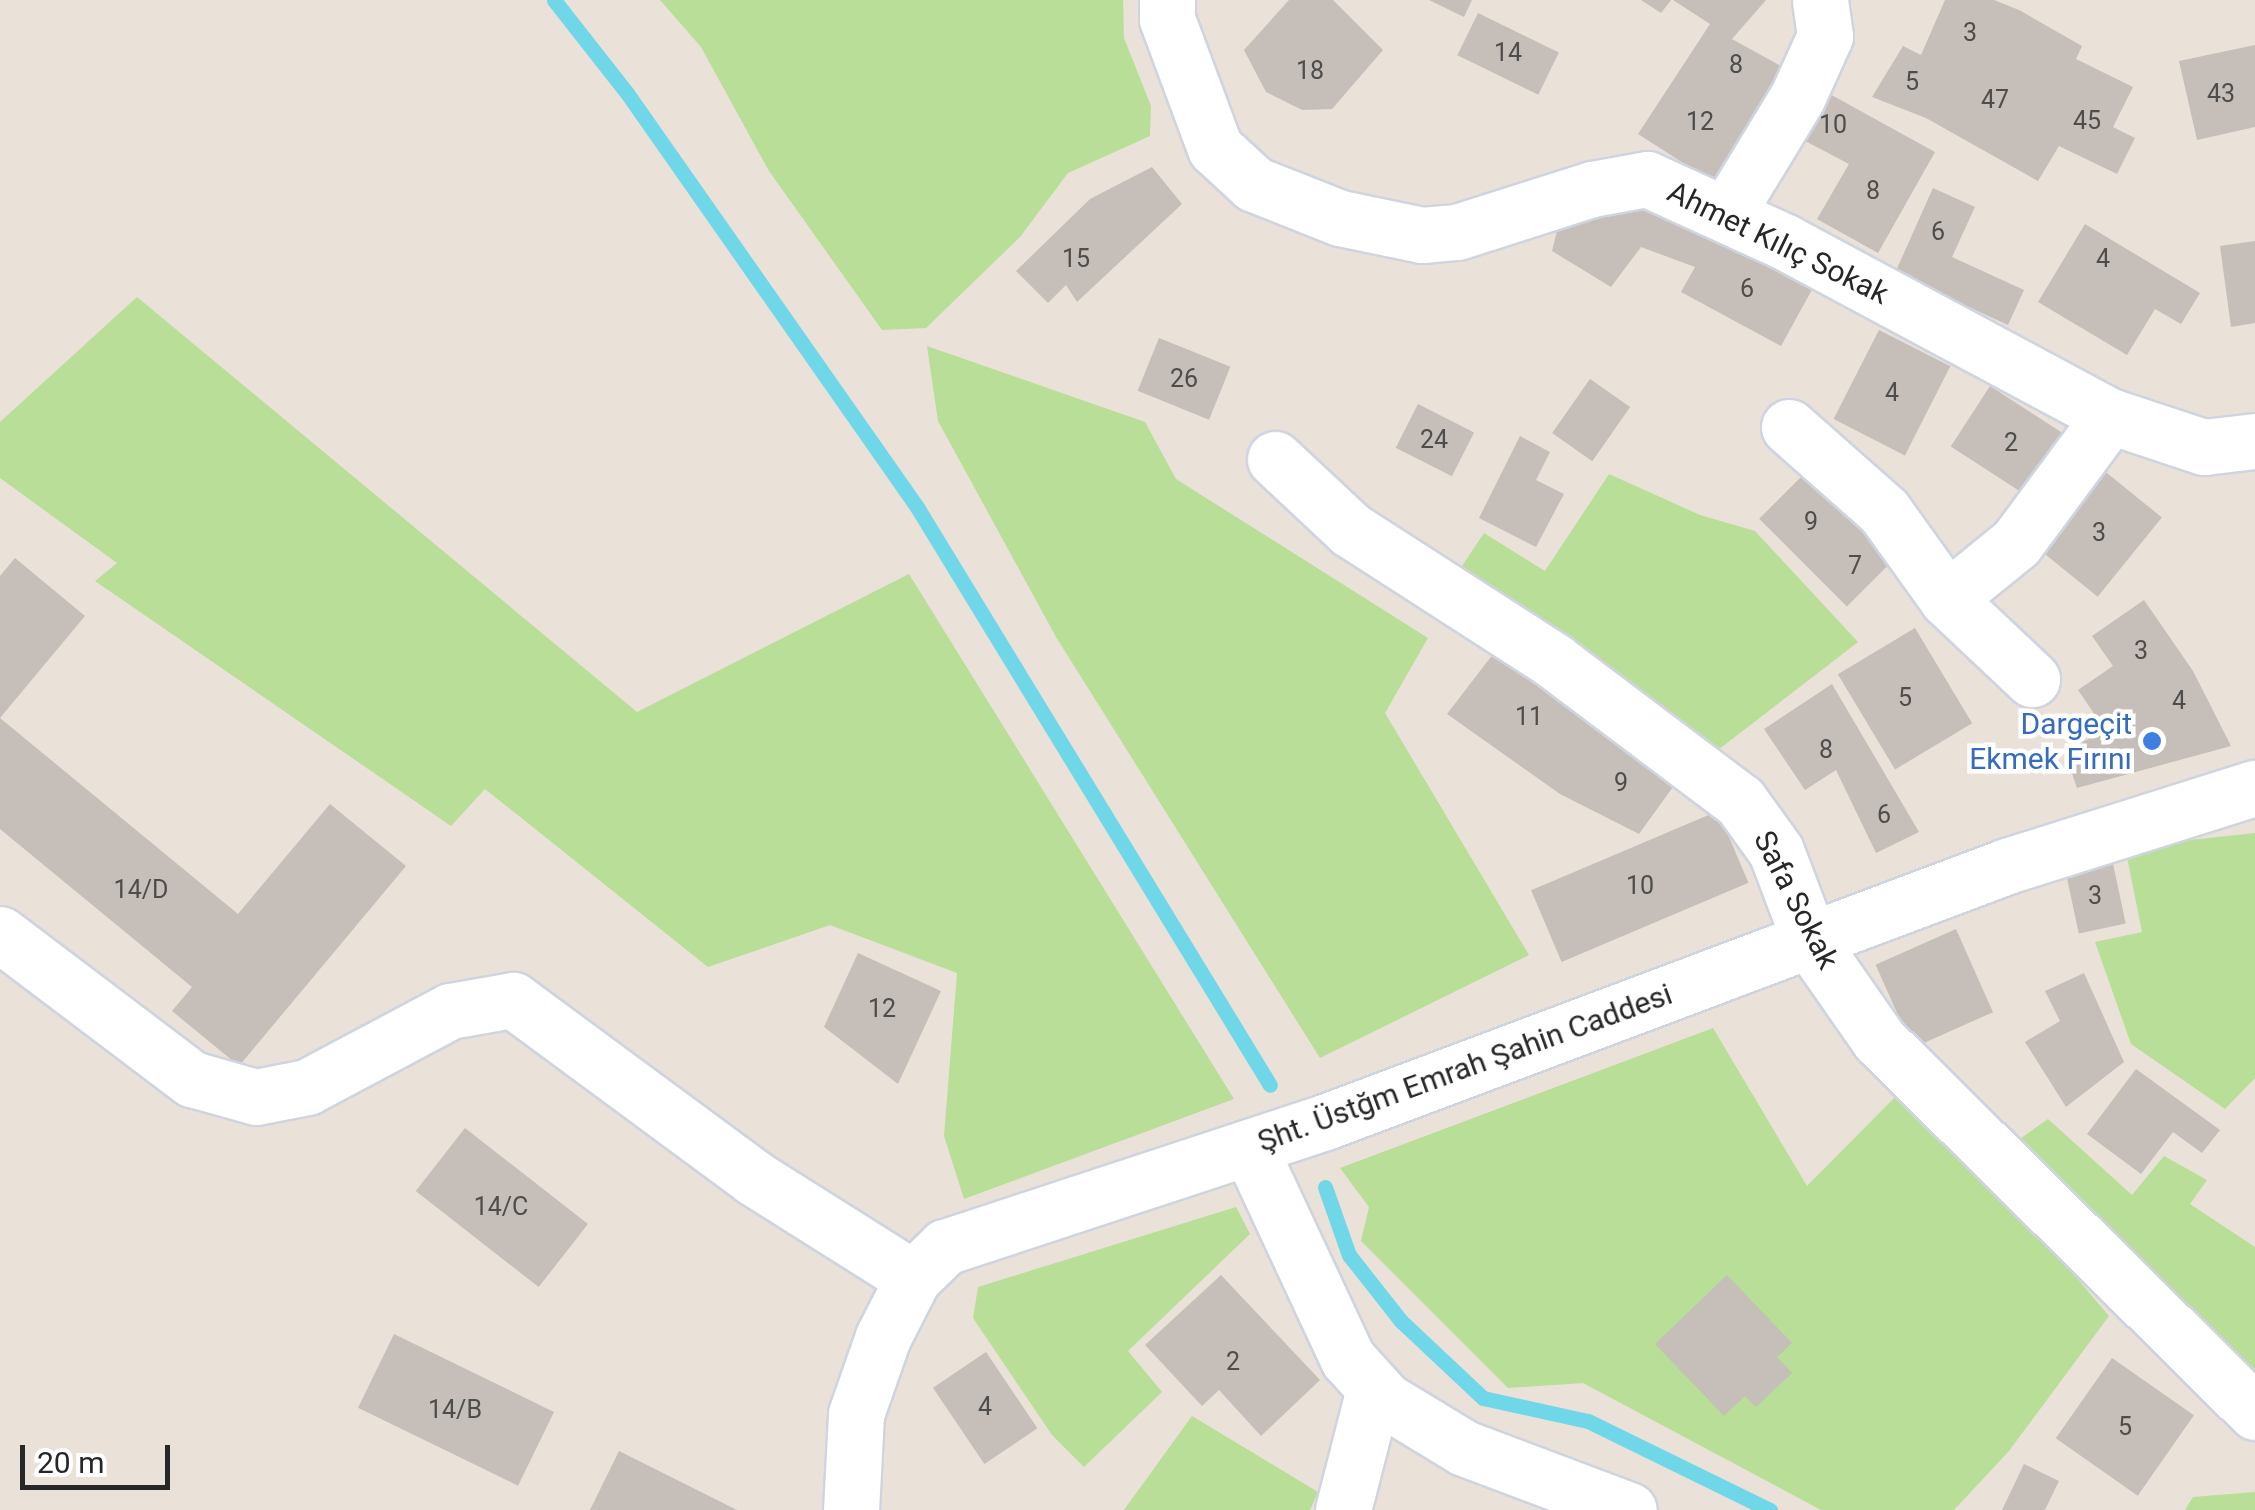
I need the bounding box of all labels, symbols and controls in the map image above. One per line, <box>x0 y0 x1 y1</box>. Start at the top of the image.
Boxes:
house number: 3 <box>1963 18 1977 48</box>
house number: 14 <box>1494 38 1522 68</box>
house number: 8 <box>1729 50 1743 80</box>
house number: 18 <box>1296 56 1324 86</box>
house number: 5 <box>1905 67 1919 97</box>
house number: 43 <box>2207 79 2235 109</box>
house number: 47 <box>1981 85 2009 115</box>
house number: 45 <box>2073 106 2101 136</box>
house number: 12 <box>1686 107 1714 137</box>
house number: 10 <box>1819 110 1847 140</box>
street label: Ahmet Kılıç Sokak <box>1662 174 1894 312</box>
house number: 8 <box>1866 176 1880 206</box>
house number: 6 <box>1931 217 1945 247</box>
house number: 15 <box>1062 244 1090 274</box>
house number: 4 <box>2096 244 2110 274</box>
house number: 6 <box>1740 274 1754 304</box>
house number: 26 <box>1170 364 1198 394</box>
house number: 4 <box>1885 378 1899 408</box>
house number: 24 <box>1420 425 1448 455</box>
house number: 2 <box>2004 428 2018 458</box>
house number: 9 <box>1804 507 1818 537</box>
house number: 3 <box>2092 518 2106 548</box>
house number: 7 <box>1848 551 1862 581</box>
house number: 3 <box>2134 636 2148 666</box>
house number: 5 <box>1898 683 1912 713</box>
house number: 4 <box>2172 686 2186 716</box>
house number: 11 <box>1515 702 1543 732</box>
place label: Dargeçit Ekmek Fırını <box>1969 706 2132 776</box>
marker: Dargeçit Ekmek Fırını <box>2141 730 2163 752</box>
house number: 8 <box>1819 735 1833 765</box>
house number: 9 <box>1614 768 1628 798</box>
house number: 6 <box>1877 800 1891 830</box>
street label: Safa Sokak <box>1746 825 1846 975</box>
house number: 10 <box>1626 871 1654 901</box>
house number: 14/D <box>114 875 168 905</box>
house number: 3 <box>2088 881 2102 911</box>
street label: Şht. Üstğm Emrah Şahin Caddesi <box>1253 976 1677 1160</box>
house number: 12 <box>868 994 896 1024</box>
house number: 14/C <box>474 1192 528 1222</box>
house number: 2 <box>1226 1347 1240 1377</box>
house number: 4 <box>978 1392 992 1422</box>
house number: 14/B <box>428 1395 482 1425</box>
house number: 5 <box>2118 1412 2132 1442</box>
scale bar <box>25 1425 175 1487</box>
text: 20 m <box>37 1445 104 1480</box>

